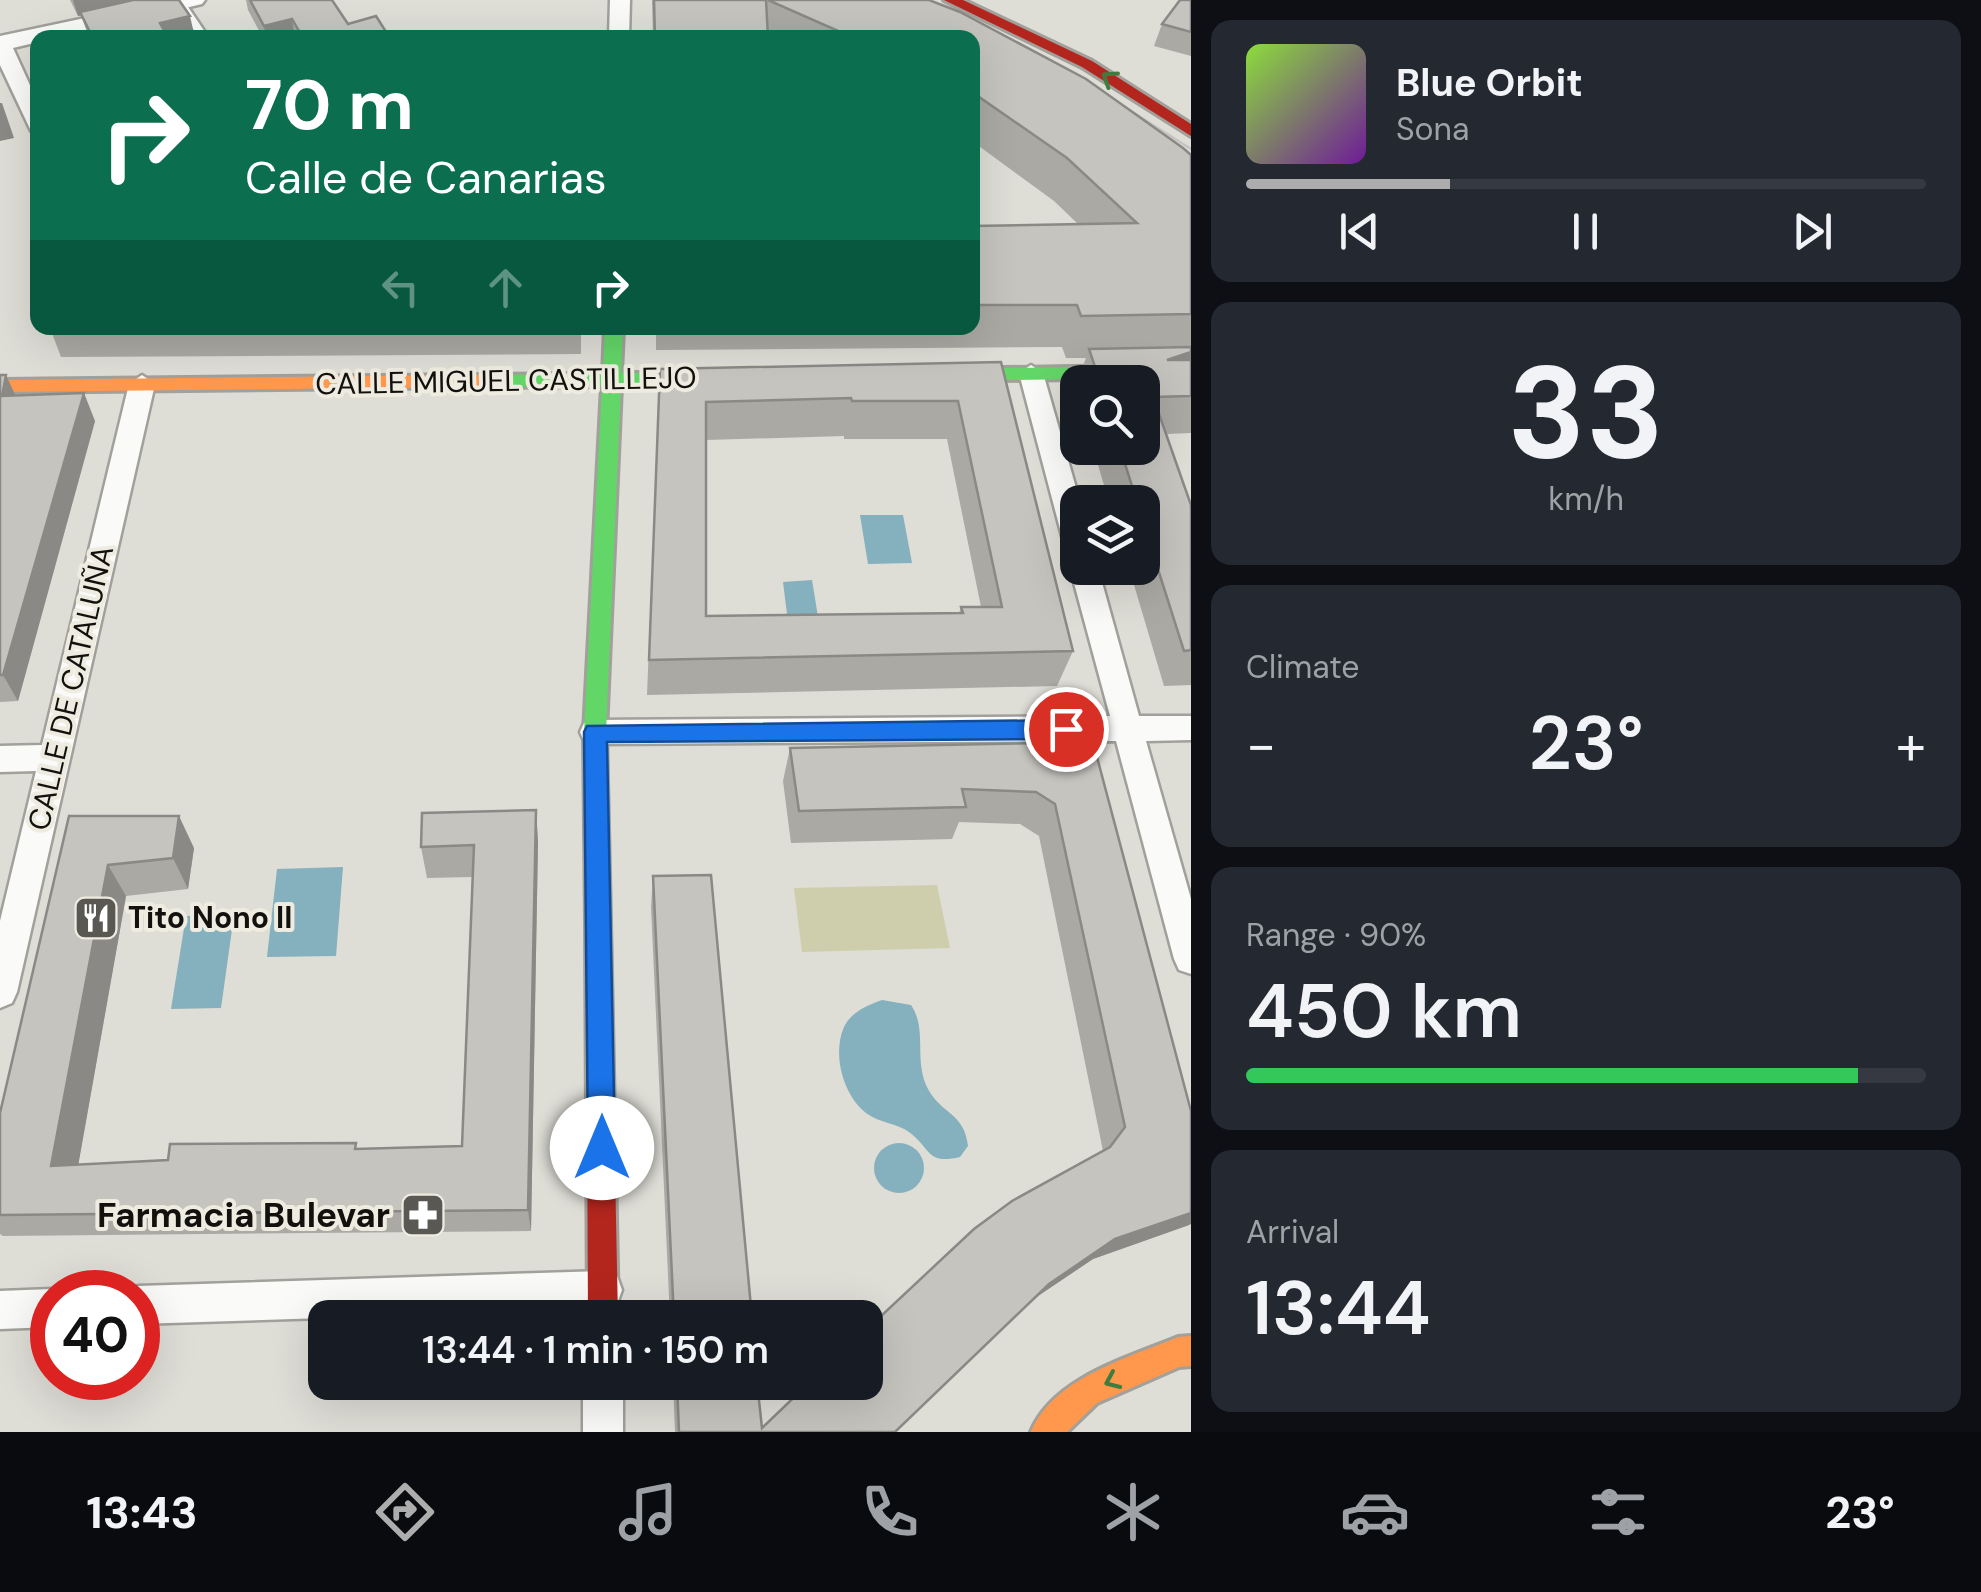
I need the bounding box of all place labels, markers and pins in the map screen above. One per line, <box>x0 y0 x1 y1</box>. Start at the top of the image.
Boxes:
pin <box>1024 687 1109 772</box>
restaurant icon: Tito Nono II <box>73 895 119 941</box>
place label: Tito Nono II <box>128 898 292 937</box>
place label: Farmacia Bulevar <box>97 1192 390 1238</box>
pharmacy icon: Farmacia Bulevar <box>400 1192 446 1238</box>

